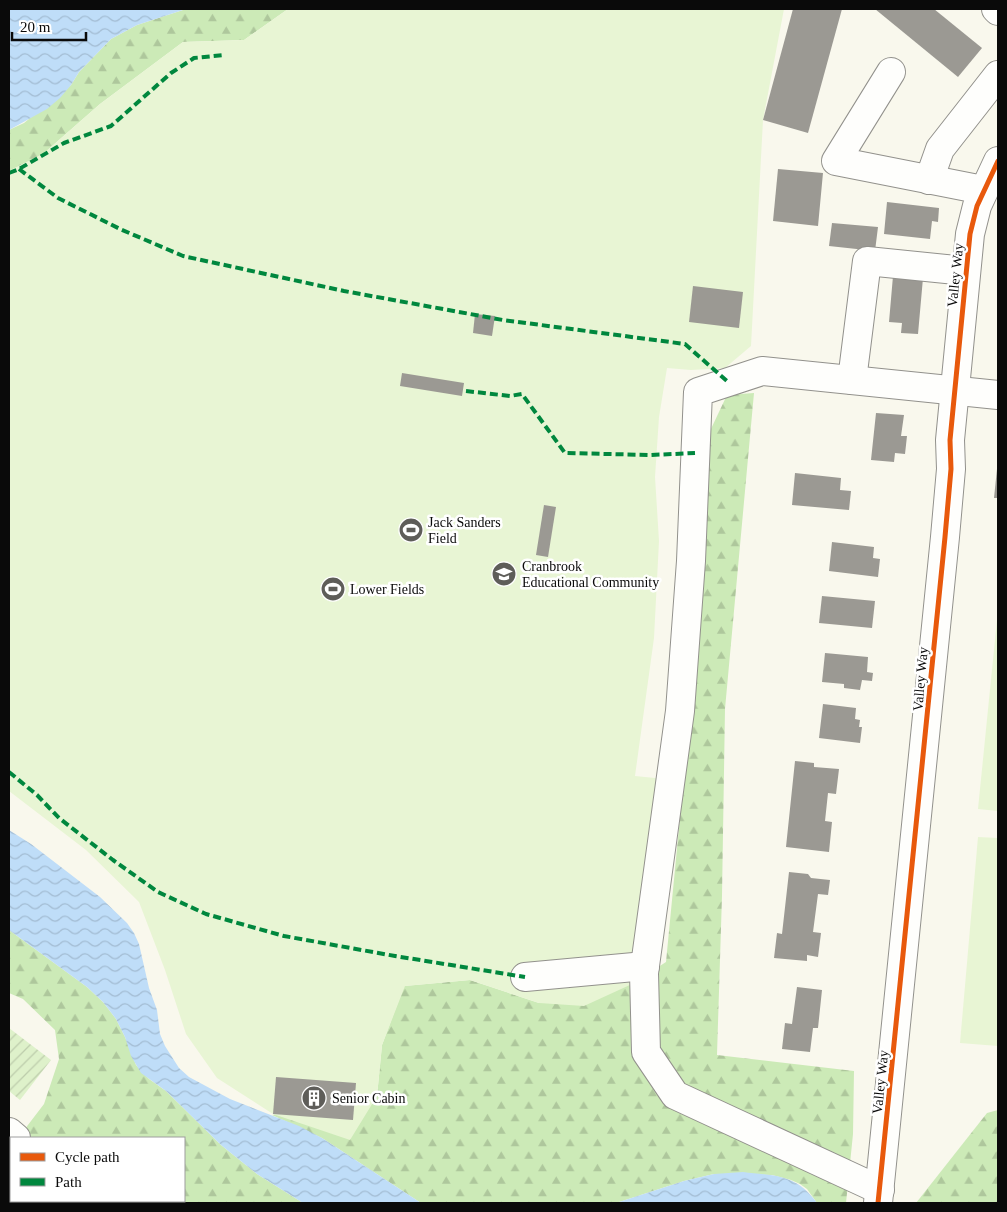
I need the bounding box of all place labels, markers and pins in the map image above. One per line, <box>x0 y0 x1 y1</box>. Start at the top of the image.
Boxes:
place label: Jack Sanders Field <box>428 515 501 546</box>
sports icon: Jack Sanders Field <box>398 517 424 543</box>
place label: Cranbrook Educational Community <box>522 559 659 590</box>
school or university icon: Cranbrook Educational Community <box>491 561 517 587</box>
sports icon: Lower Fields <box>320 576 346 602</box>
place label: Lower Fields <box>350 582 424 597</box>
building icon: Senior Cabin <box>301 1085 327 1111</box>
place label: Senior Cabin <box>332 1091 406 1106</box>

